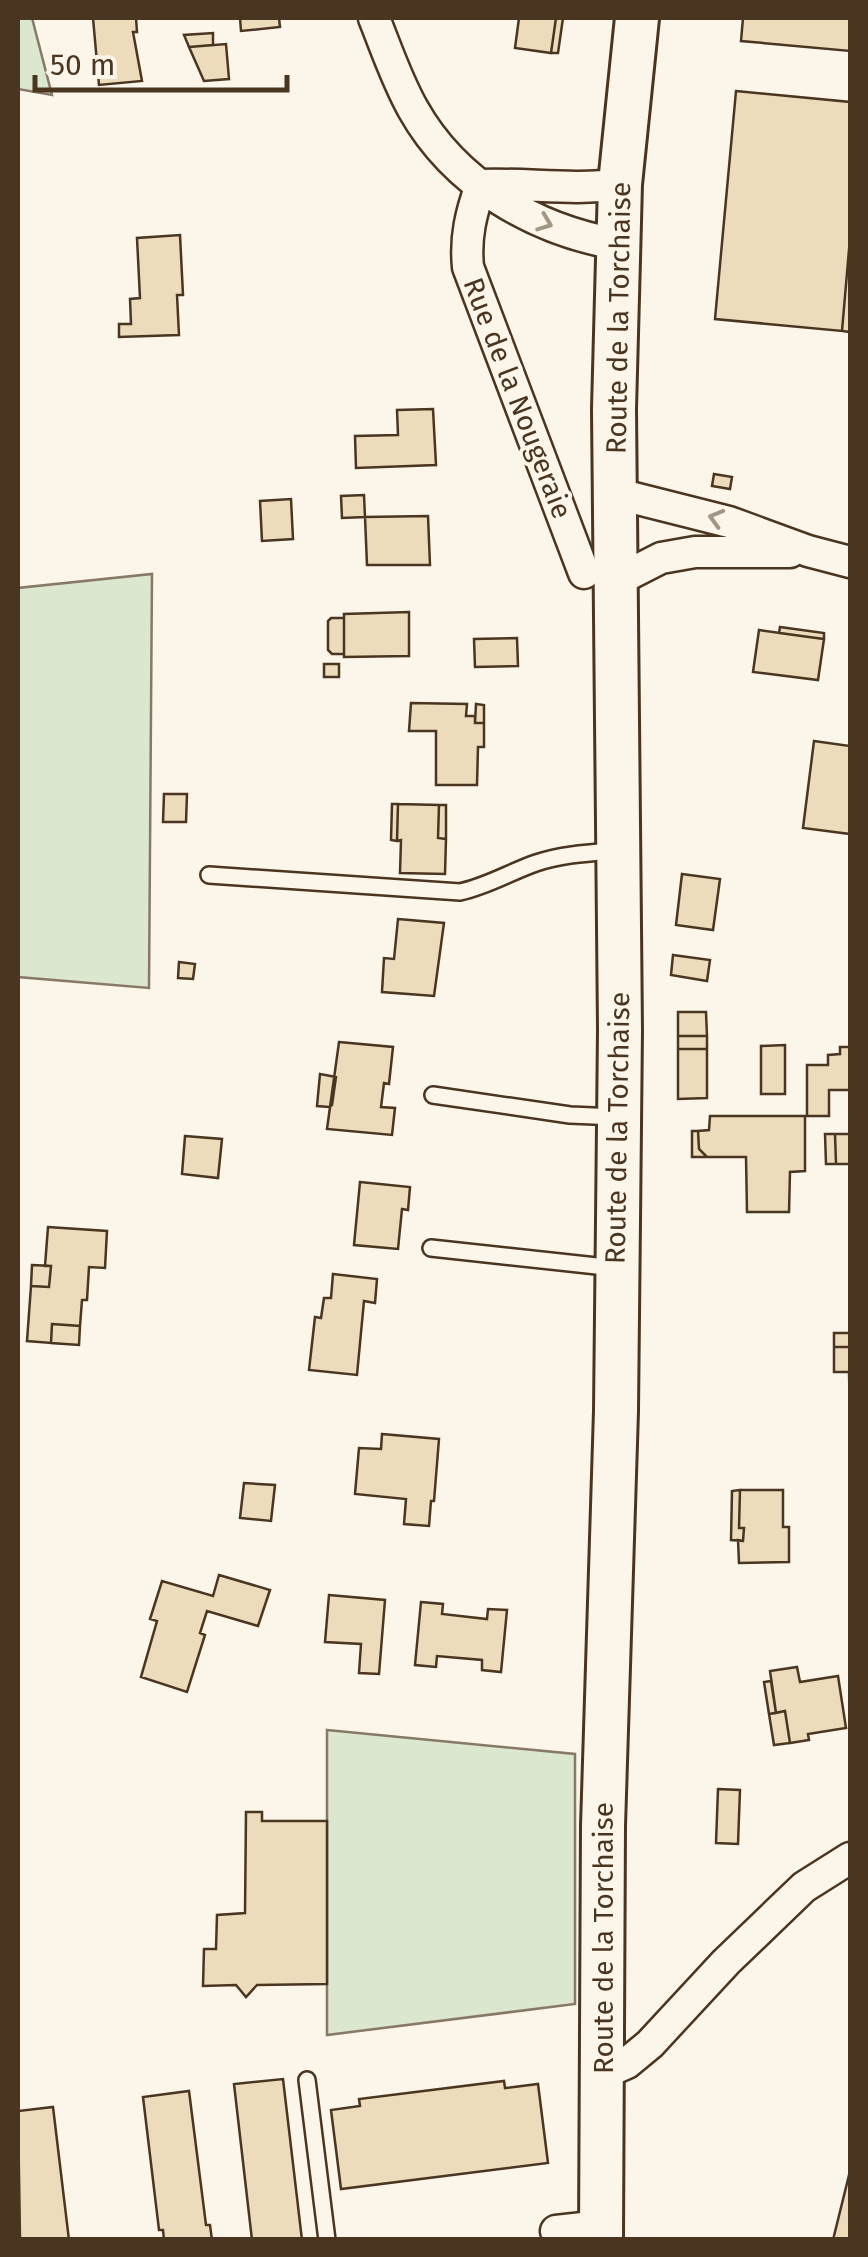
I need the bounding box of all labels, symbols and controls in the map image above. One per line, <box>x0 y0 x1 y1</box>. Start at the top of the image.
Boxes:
scale bar <box>35 30 288 92</box>
text: 50 m <box>50 47 115 83</box>
street label: Route de la Torchaise <box>600 182 637 454</box>
one-way arrow <box>536 211 553 231</box>
street label: Rue de la Nougeraie <box>456 273 579 523</box>
one-way arrow <box>709 509 726 530</box>
street label: Route de la Torchaise <box>599 992 636 1264</box>
street label: Route de la Torchaise <box>587 1802 620 2074</box>

